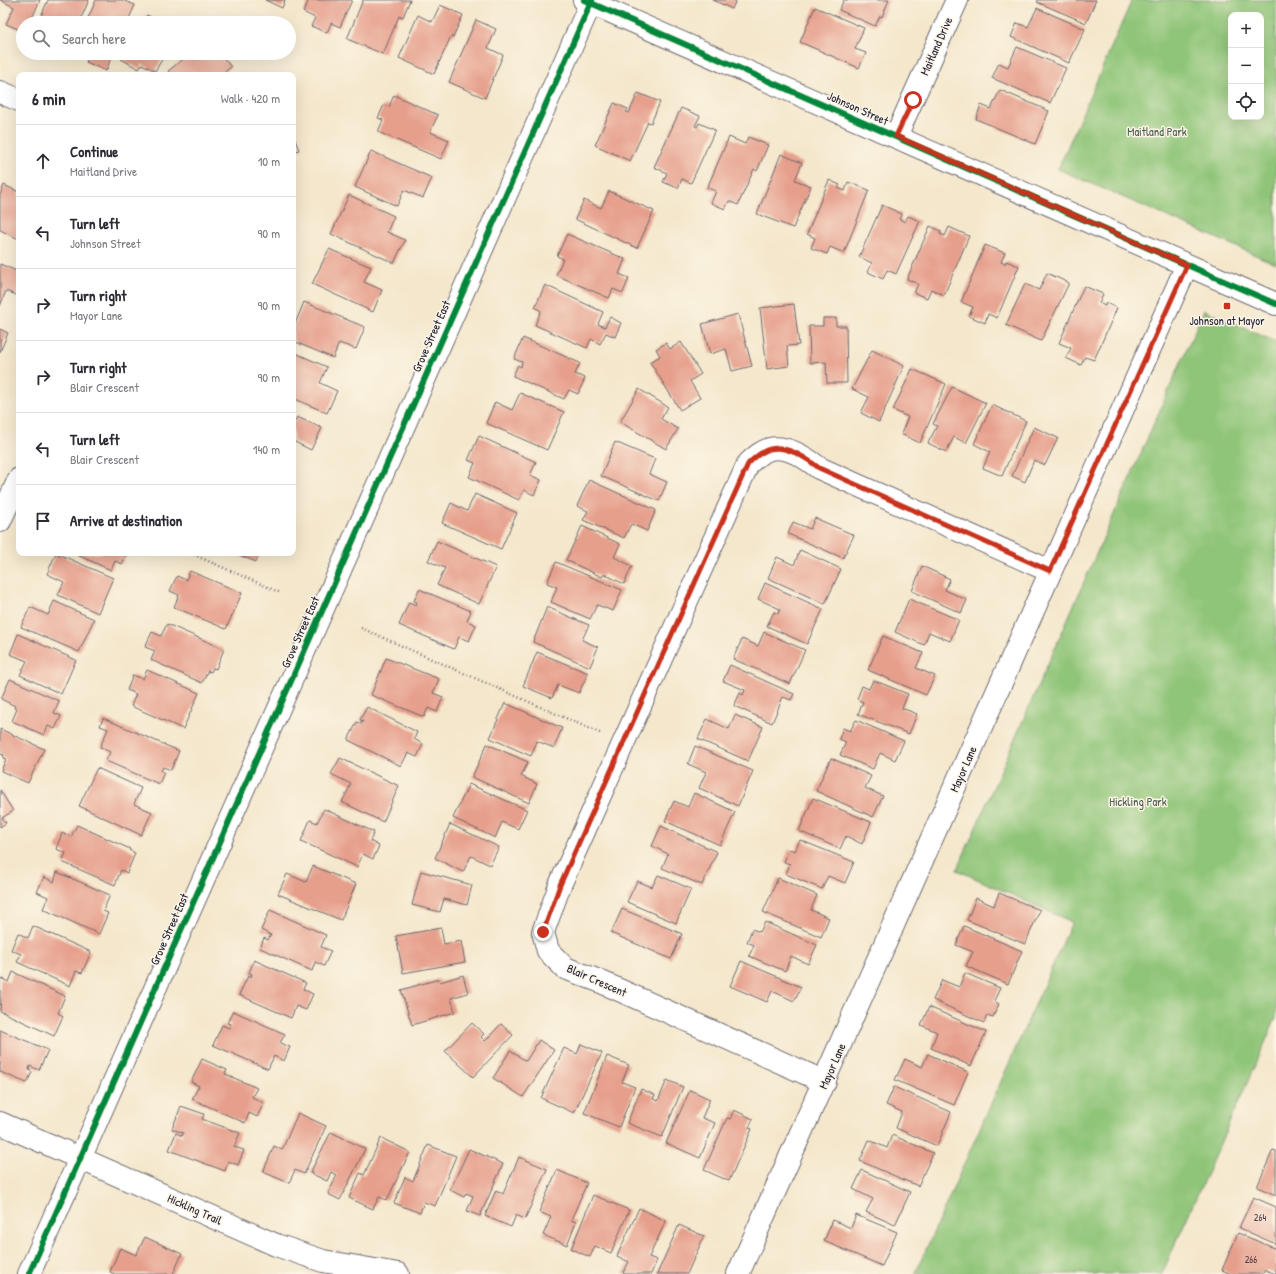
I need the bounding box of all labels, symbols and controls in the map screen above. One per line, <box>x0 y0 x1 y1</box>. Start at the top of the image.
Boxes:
map controls <box>1228 12 1264 120</box>
button: + <box>1228 12 1264 48</box>
street label: Maitland Drive <box>916 14 956 78</box>
search box <box>16 16 296 60</box>
icon: search <box>30 27 52 49</box>
text: Search here <box>62 28 126 49</box>
button: − <box>1228 48 1264 84</box>
button: locate <box>1228 84 1264 120</box>
text: 6 min <box>32 87 66 110</box>
street label: Johnson Street <box>825 87 892 129</box>
text: Walk · 420 m <box>221 89 280 107</box>
route start <box>904 91 922 109</box>
park label: Maitland Park <box>1127 123 1187 140</box>
text: Continue <box>70 141 118 162</box>
icon: ahead <box>32 150 54 172</box>
text: 10 m <box>258 152 280 170</box>
text: Maitland Drive <box>70 162 137 180</box>
text: Turn left <box>70 213 120 234</box>
icon: left <box>32 222 54 244</box>
text: 90 m <box>258 224 280 242</box>
text: Johnson Street <box>70 234 141 252</box>
text: Turn right <box>70 285 126 306</box>
icon: right <box>32 294 54 316</box>
text: 90 m <box>258 296 280 314</box>
street label: Grove Street East <box>408 297 455 375</box>
marker: Johnson at Mayor <box>1222 301 1232 311</box>
text: Mayor Lane <box>70 306 123 324</box>
place label: Johnson at Mayor <box>1189 312 1265 329</box>
text: Turn right <box>70 357 126 378</box>
icon: right <box>32 366 54 388</box>
text: 90 m <box>258 368 280 386</box>
text: Blair Crescent <box>70 378 139 396</box>
text: Turn left <box>70 429 120 450</box>
icon: left <box>32 438 54 460</box>
text: 140 m <box>253 440 280 458</box>
text: Blair Crescent <box>70 450 139 468</box>
icon: arrive <box>32 510 54 532</box>
text: Arrive at destination <box>70 510 182 531</box>
street label: Grove Street East <box>277 593 324 671</box>
street label: Mayor Lane <box>945 743 981 795</box>
park label: Hickling Park <box>1109 793 1167 810</box>
street label: Grove Street East <box>146 890 193 968</box>
route end <box>534 923 552 941</box>
street label: Blair Crescent <box>564 959 630 1001</box>
street label: Mayor Lane <box>814 1040 850 1092</box>
street label: Hickling Trail <box>165 1189 226 1229</box>
house number: 264 <box>1254 1211 1266 1224</box>
house number: 266 <box>1245 1253 1257 1266</box>

